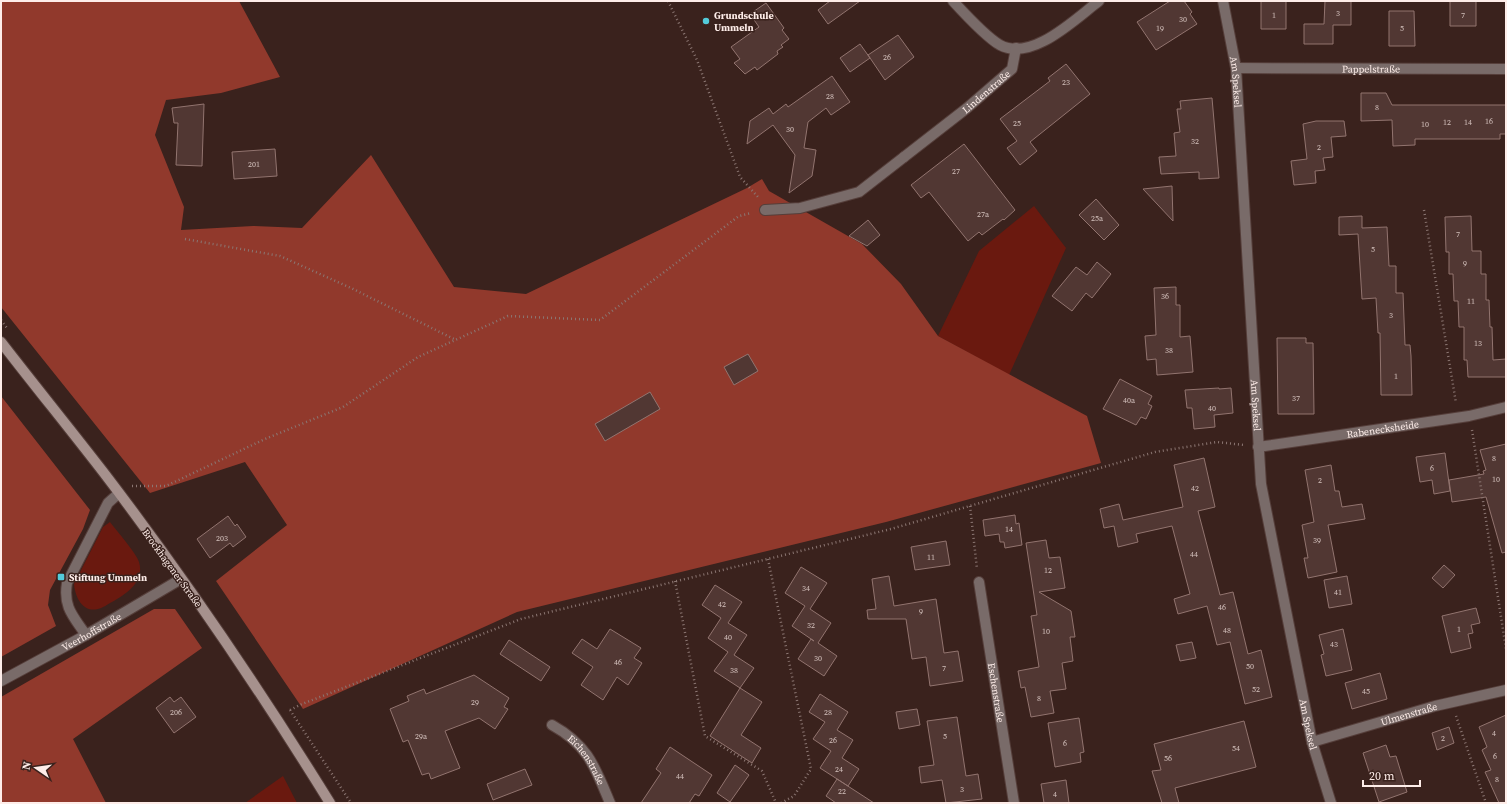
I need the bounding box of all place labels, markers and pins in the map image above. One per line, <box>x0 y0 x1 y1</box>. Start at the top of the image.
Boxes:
place label: Grundschule Ummeln <box>714 9 774 34</box>
marker: Grundschule Ummeln <box>701 16 711 26</box>
place label: Stiftung Ummeln <box>69 571 147 584</box>
marker: Stiftung Ummeln <box>56 572 66 582</box>

